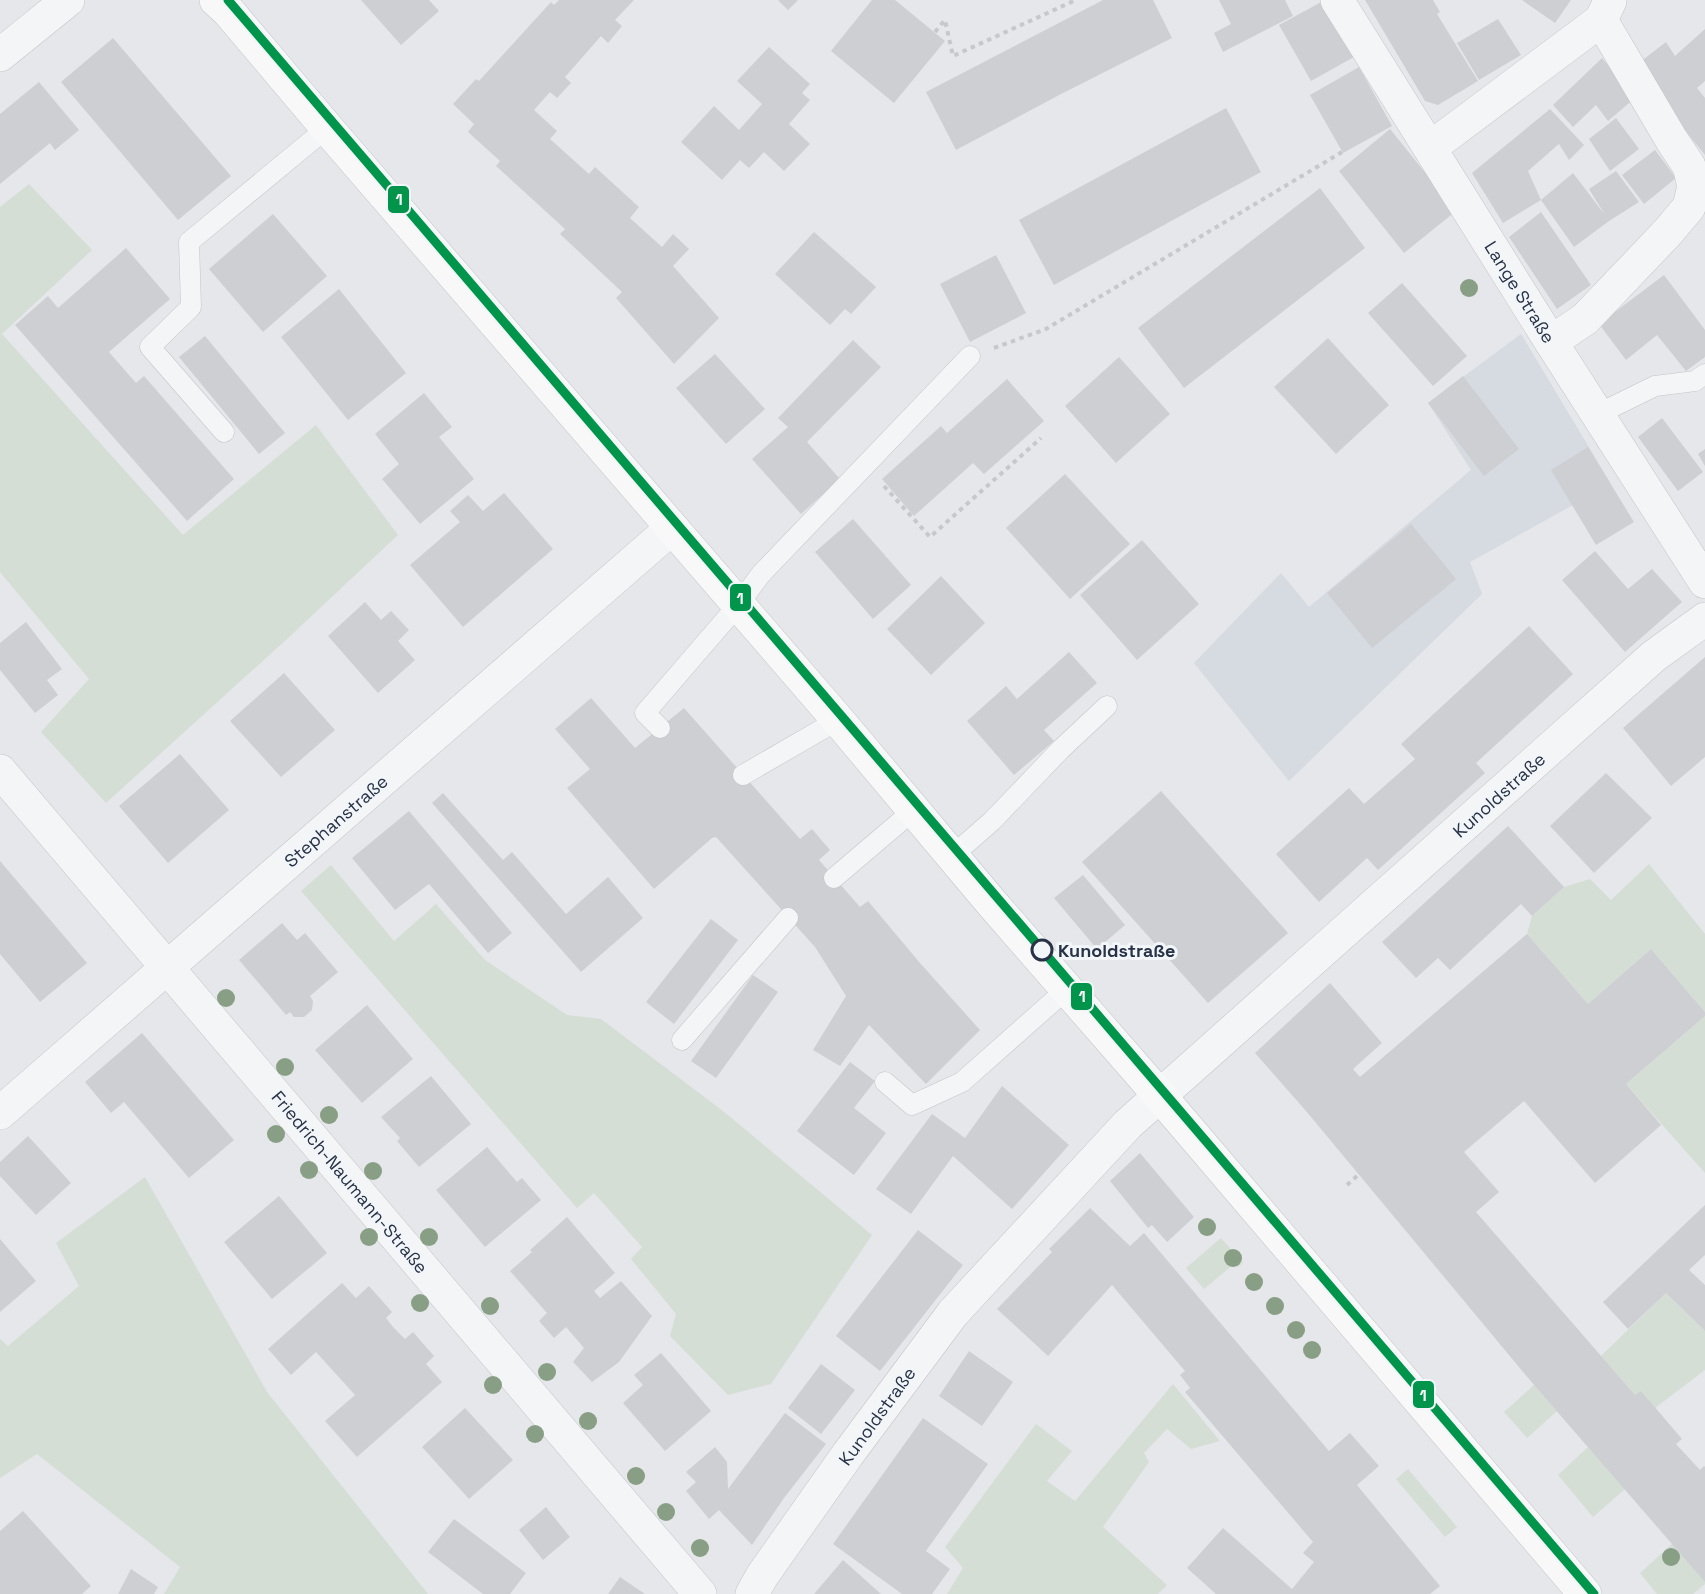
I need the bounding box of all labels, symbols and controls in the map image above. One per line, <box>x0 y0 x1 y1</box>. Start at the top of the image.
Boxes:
line badge: 1 <box>387 185 410 214</box>
text: 1 <box>395 189 403 210</box>
street label: Lange Straße <box>1479 237 1561 347</box>
line badge: 1 <box>729 583 752 612</box>
text: 1 <box>736 588 744 609</box>
street label: Kunoldstraße <box>1448 748 1550 842</box>
street label: Stephanstraße <box>279 770 393 872</box>
marker: Kunoldstraße <box>1031 939 1053 961</box>
place label: Kunoldstraße <box>1058 939 1175 962</box>
line badge: 1 <box>1070 982 1093 1011</box>
text: 1 <box>1078 986 1086 1007</box>
street label: Friedrich-Naumann-Straße <box>267 1086 433 1278</box>
street label: Kunoldstraße <box>834 1362 920 1470</box>
line badge: 1 <box>1412 1380 1435 1409</box>
text: 1 <box>1419 1385 1427 1406</box>

